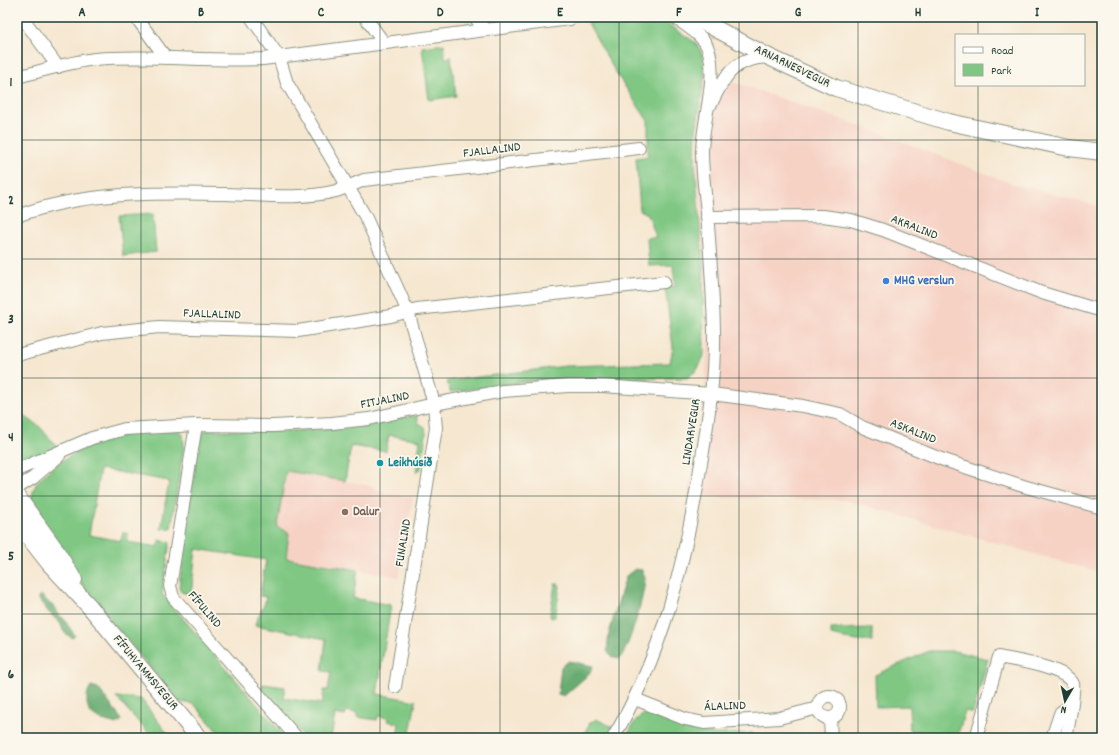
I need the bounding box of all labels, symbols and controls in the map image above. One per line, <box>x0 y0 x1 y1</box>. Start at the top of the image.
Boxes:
text: A <box>78 4 86 23</box>
text: B <box>198 4 204 23</box>
text: C <box>318 4 325 23</box>
text: D <box>437 4 444 23</box>
text: E <box>557 4 564 23</box>
text: F <box>676 4 682 23</box>
text: G <box>795 4 802 23</box>
text: H <box>915 4 922 23</box>
text: I <box>1035 4 1040 23</box>
legend <box>955 34 1085 86</box>
street label: ARNARNESVEGUR <box>751 40 833 94</box>
text: Road <box>991 43 1013 60</box>
text: Park <box>991 63 1012 80</box>
text: 1 <box>10 74 13 93</box>
street label: FJALLALIND <box>462 138 522 164</box>
text: 2 <box>8 192 14 211</box>
street label: AKRALIND <box>888 210 941 246</box>
place label: MHG verslun <box>894 272 954 291</box>
marker: MHG verslun <box>881 276 891 286</box>
street label: FJALLALIND <box>183 304 242 326</box>
text: 3 <box>8 311 14 330</box>
street label: FITJALIND <box>359 387 411 415</box>
street label: LINDARVEGUR <box>677 397 707 467</box>
street label: ASKALIND <box>887 414 939 450</box>
text: 4 <box>8 429 14 448</box>
place label: Leikhúsið <box>388 454 432 473</box>
marker: Leikhúsið <box>375 458 385 468</box>
place label: Dalur <box>353 503 381 522</box>
marker: Dalur <box>340 507 350 517</box>
street label: FUNALIND <box>391 517 417 568</box>
text: 5 <box>8 548 14 567</box>
street label: FÍFULIND <box>182 587 226 633</box>
street label: FÍFUHVAMMSVEGUR <box>108 631 182 715</box>
text: 6 <box>8 666 15 685</box>
north arrow <box>1045 681 1085 721</box>
street label: ÁLALIND <box>704 697 746 717</box>
text: N <box>1059 700 1068 717</box>

